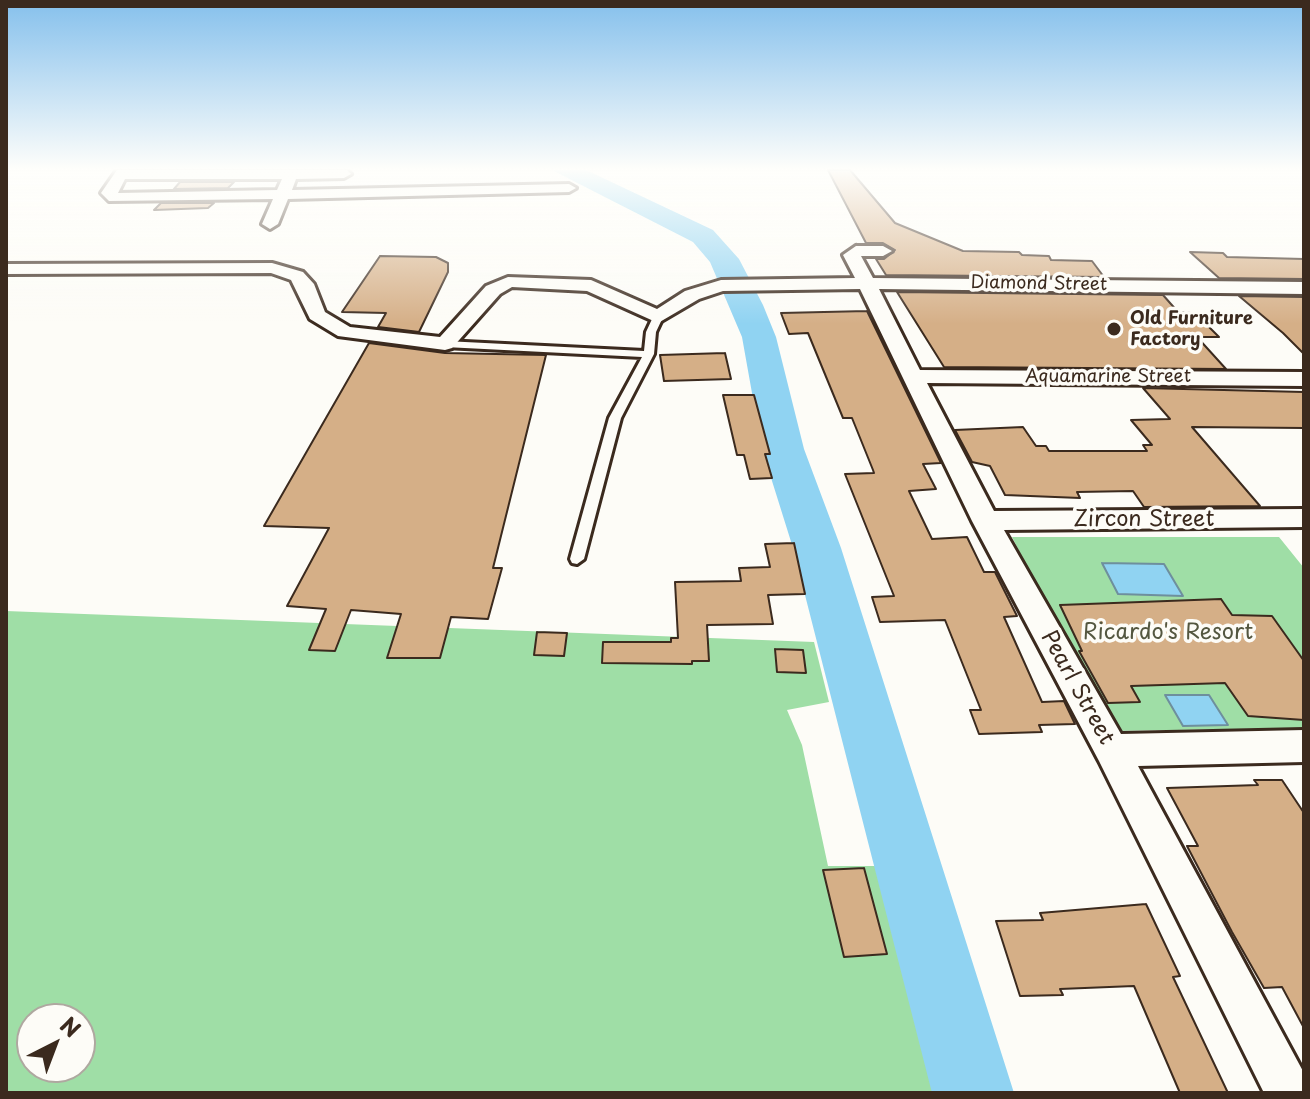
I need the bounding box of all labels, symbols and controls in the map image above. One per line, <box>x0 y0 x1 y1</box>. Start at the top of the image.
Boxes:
street label: Diamond Street <box>971 272 1107 296</box>
place label: Old Furniture Factory <box>1130 308 1253 350</box>
marker: Old Furniture Factory <box>1105 320 1123 338</box>
street label: Aquamarine Street <box>1025 366 1191 388</box>
street label: Zircon Street <box>1074 507 1214 533</box>
park label: Ricardo's Resort <box>1083 620 1253 646</box>
street label: Pearl Street <box>1035 626 1119 750</box>
north arrow <box>16 1003 96 1083</box>
text: N <box>54 1008 89 1044</box>

